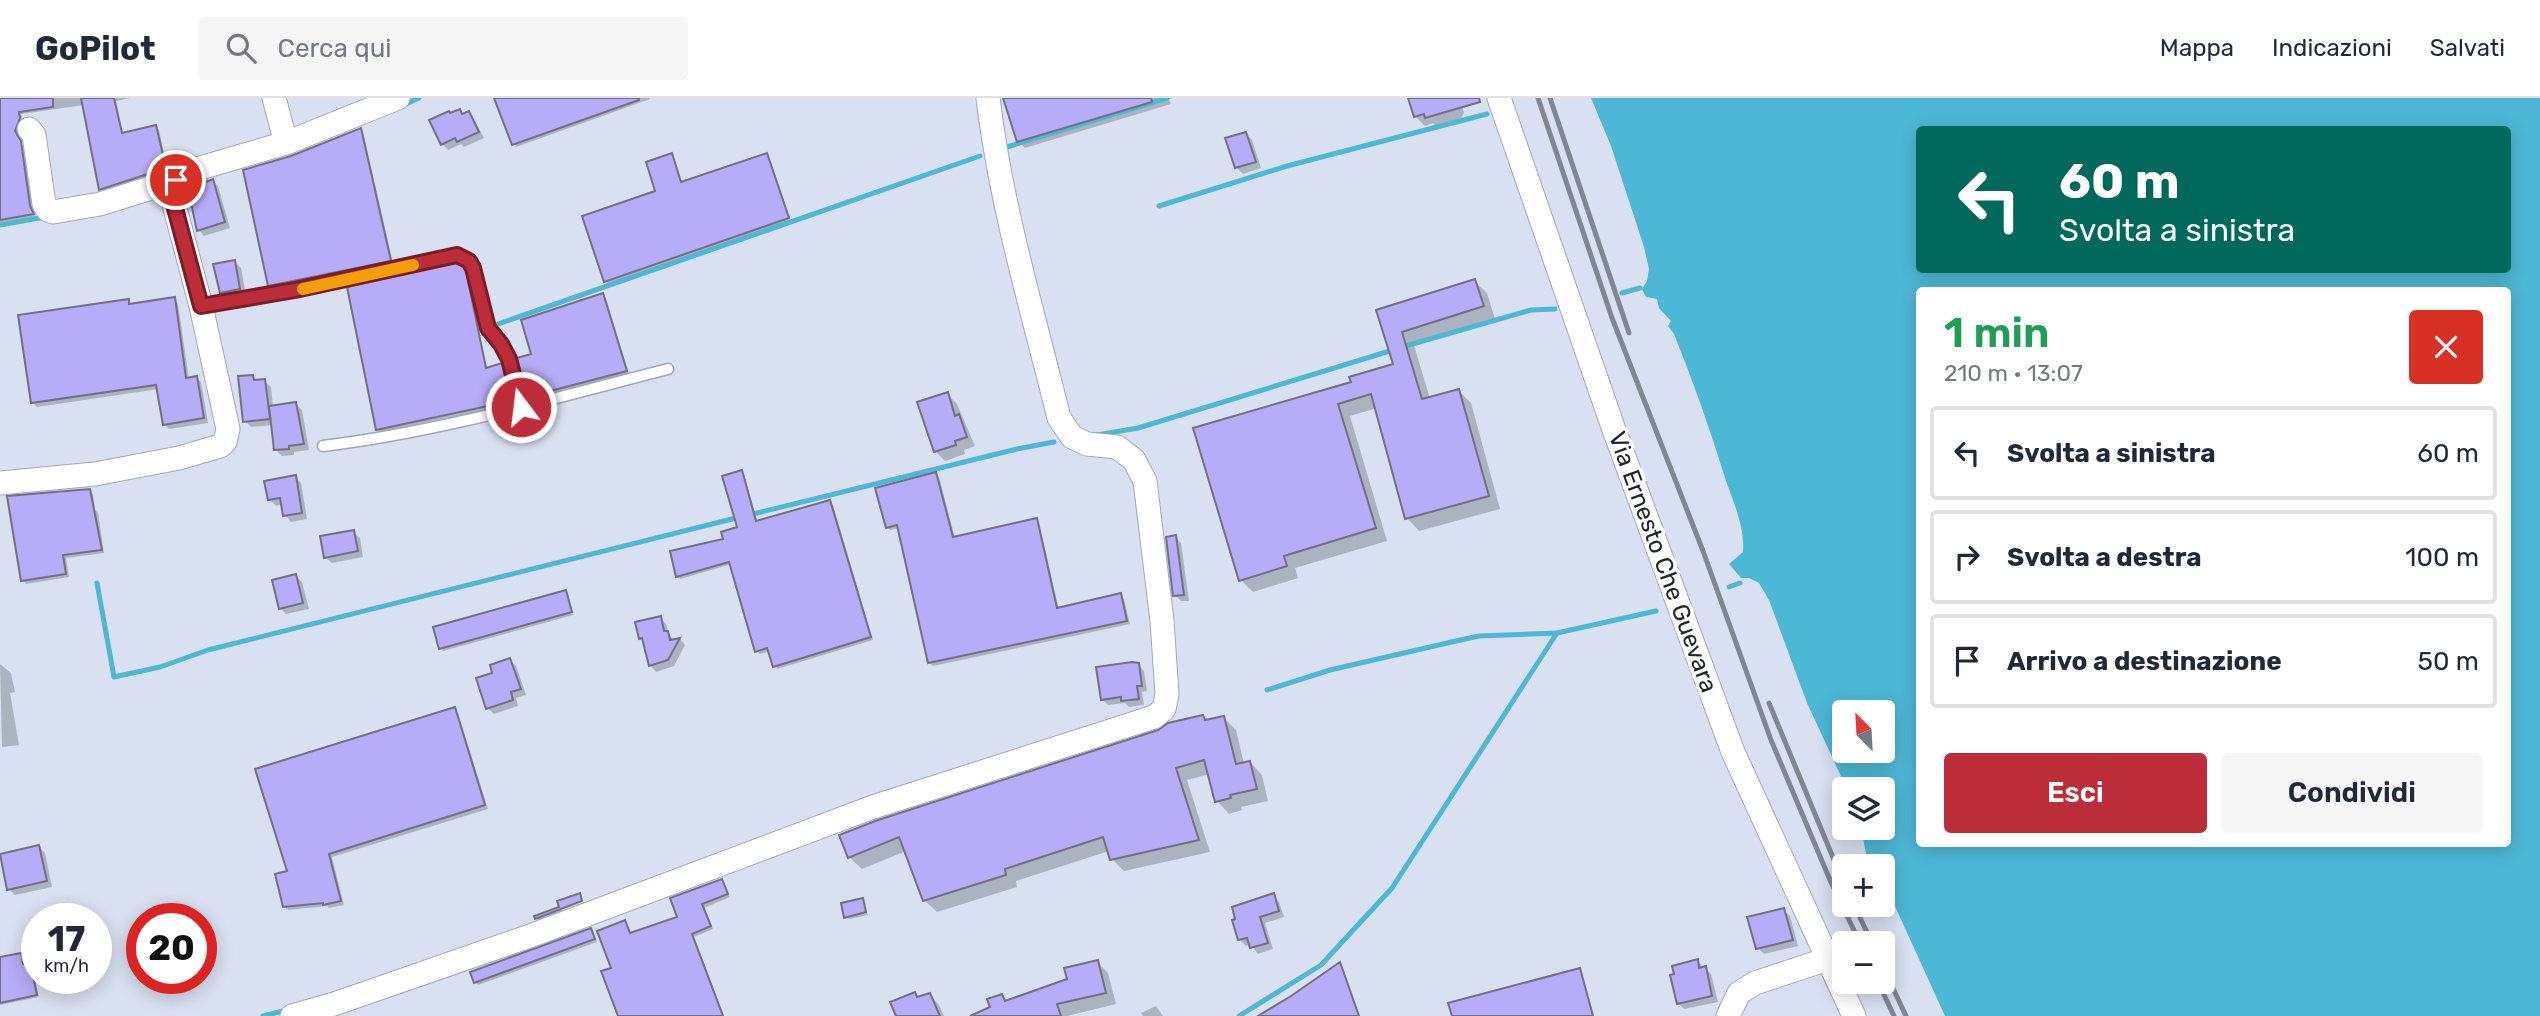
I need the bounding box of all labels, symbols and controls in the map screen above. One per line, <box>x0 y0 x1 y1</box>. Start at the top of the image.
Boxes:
search box <box>198 17 688 80</box>
text: GoPilot <box>35 29 156 68</box>
icon: search <box>222 29 260 67</box>
text: Cerca qui <box>278 33 392 64</box>
text: Mappa <box>2160 34 2234 62</box>
text: Indicazioni <box>2272 34 2392 62</box>
text: Salvati <box>2430 34 2505 62</box>
pin <box>146 150 206 210</box>
text: 60 m <box>2059 152 2180 210</box>
icon: left <box>1944 154 2035 245</box>
icon: arrive <box>157 161 195 199</box>
text: Svolta a sinistra <box>2059 211 2295 249</box>
text: 1 min <box>1944 308 2050 358</box>
button: close <box>2409 310 2483 384</box>
text: 210 m · 13:07 <box>1944 359 2083 387</box>
position arrow <box>484 370 558 444</box>
street label: Via Ernesto Che Guevara <box>1603 428 1723 696</box>
icon: left <box>1948 434 1986 472</box>
text: Svolta a sinistra <box>2007 438 2216 469</box>
text: 60 m <box>2417 438 2479 469</box>
icon: right <box>1948 538 1986 576</box>
text: Svolta a destra <box>2007 542 2202 573</box>
text: 100 m <box>2405 542 2479 573</box>
icon: arrive <box>1948 642 1986 680</box>
text: Arrivo a destinazione <box>2007 646 2282 677</box>
text: 50 m <box>2418 646 2479 677</box>
north arrow <box>1832 700 1895 763</box>
map controls <box>1832 700 1895 994</box>
button: Esci <box>1944 753 2207 833</box>
button: Condividi <box>2221 753 2483 833</box>
button: layers <box>1832 777 1895 840</box>
button: + <box>1832 854 1895 917</box>
speed limit sign: 20 <box>126 903 217 994</box>
text: 17 <box>48 918 85 960</box>
button: − <box>1832 931 1895 994</box>
text: km/h <box>44 955 89 977</box>

